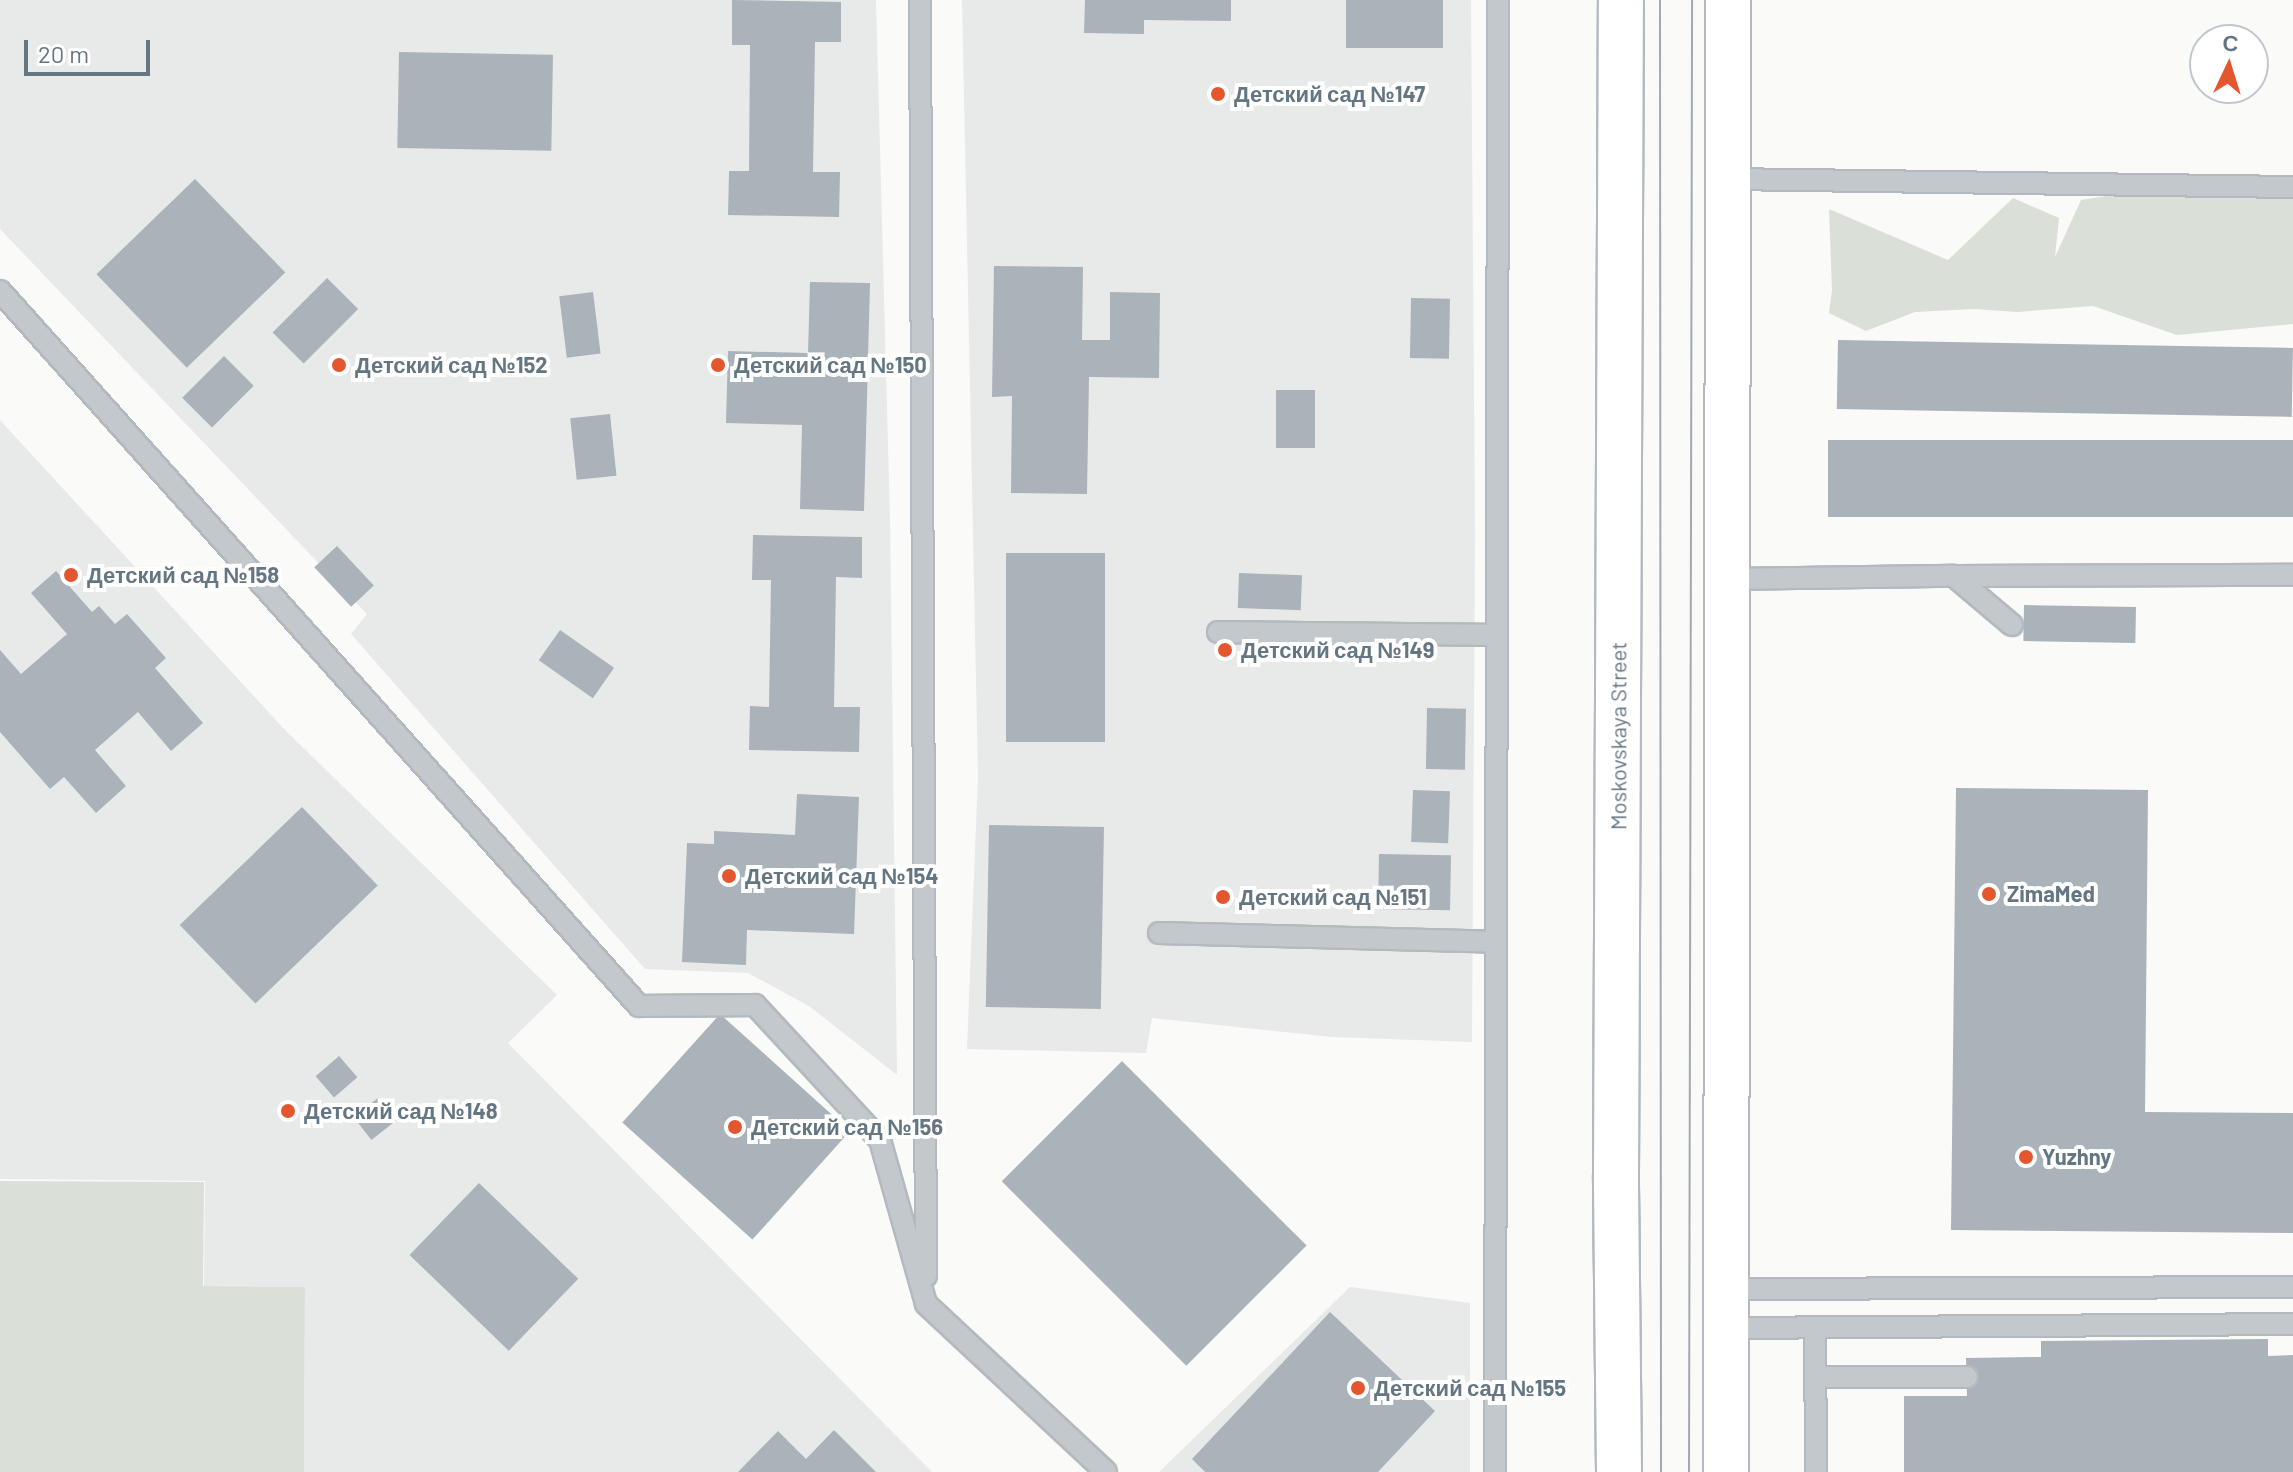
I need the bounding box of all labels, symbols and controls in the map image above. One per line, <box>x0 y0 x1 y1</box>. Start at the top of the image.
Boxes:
scale bar <box>28 24 154 74</box>
north arrow <box>2189 24 2269 104</box>
text: С <box>2222 29 2239 56</box>
text: 20 m <box>38 39 89 68</box>
place label: Детский сад №147 <box>1234 81 1425 107</box>
marker: Детский сад №147 <box>1209 85 1227 103</box>
place label: Детский сад №152 <box>355 352 548 378</box>
place label: Детский сад №150 <box>734 352 927 378</box>
marker: Детский сад №152 <box>330 356 348 374</box>
marker: Детский сад №150 <box>709 356 727 374</box>
place label: Детский сад №158 <box>87 562 279 588</box>
marker: Детский сад №158 <box>62 566 80 584</box>
place label: Детский сад №149 <box>1241 637 1434 663</box>
marker: Детский сад №149 <box>1216 641 1234 659</box>
street label: Moskovskaya Street <box>1605 642 1631 830</box>
place label: Детский сад №154 <box>745 863 939 889</box>
marker: Детский сад №154 <box>720 867 738 885</box>
place label: ZimaMed <box>2007 881 2095 907</box>
marker: ZimaMed <box>1978 883 2000 905</box>
place label: Детский сад №151 <box>1239 884 1427 910</box>
marker: Детский сад №151 <box>1214 888 1232 906</box>
place label: Детский сад №148 <box>304 1098 498 1124</box>
marker: Детский сад №148 <box>279 1102 297 1120</box>
place label: Детский сад №156 <box>751 1114 943 1140</box>
marker: Детский сад №156 <box>726 1118 744 1136</box>
place label: Yuzhny <box>2042 1144 2111 1170</box>
marker: Yuzhny <box>2017 1148 2035 1166</box>
place label: Детский сад №155 <box>1374 1375 1566 1401</box>
marker: Детский сад №155 <box>1349 1379 1367 1397</box>

